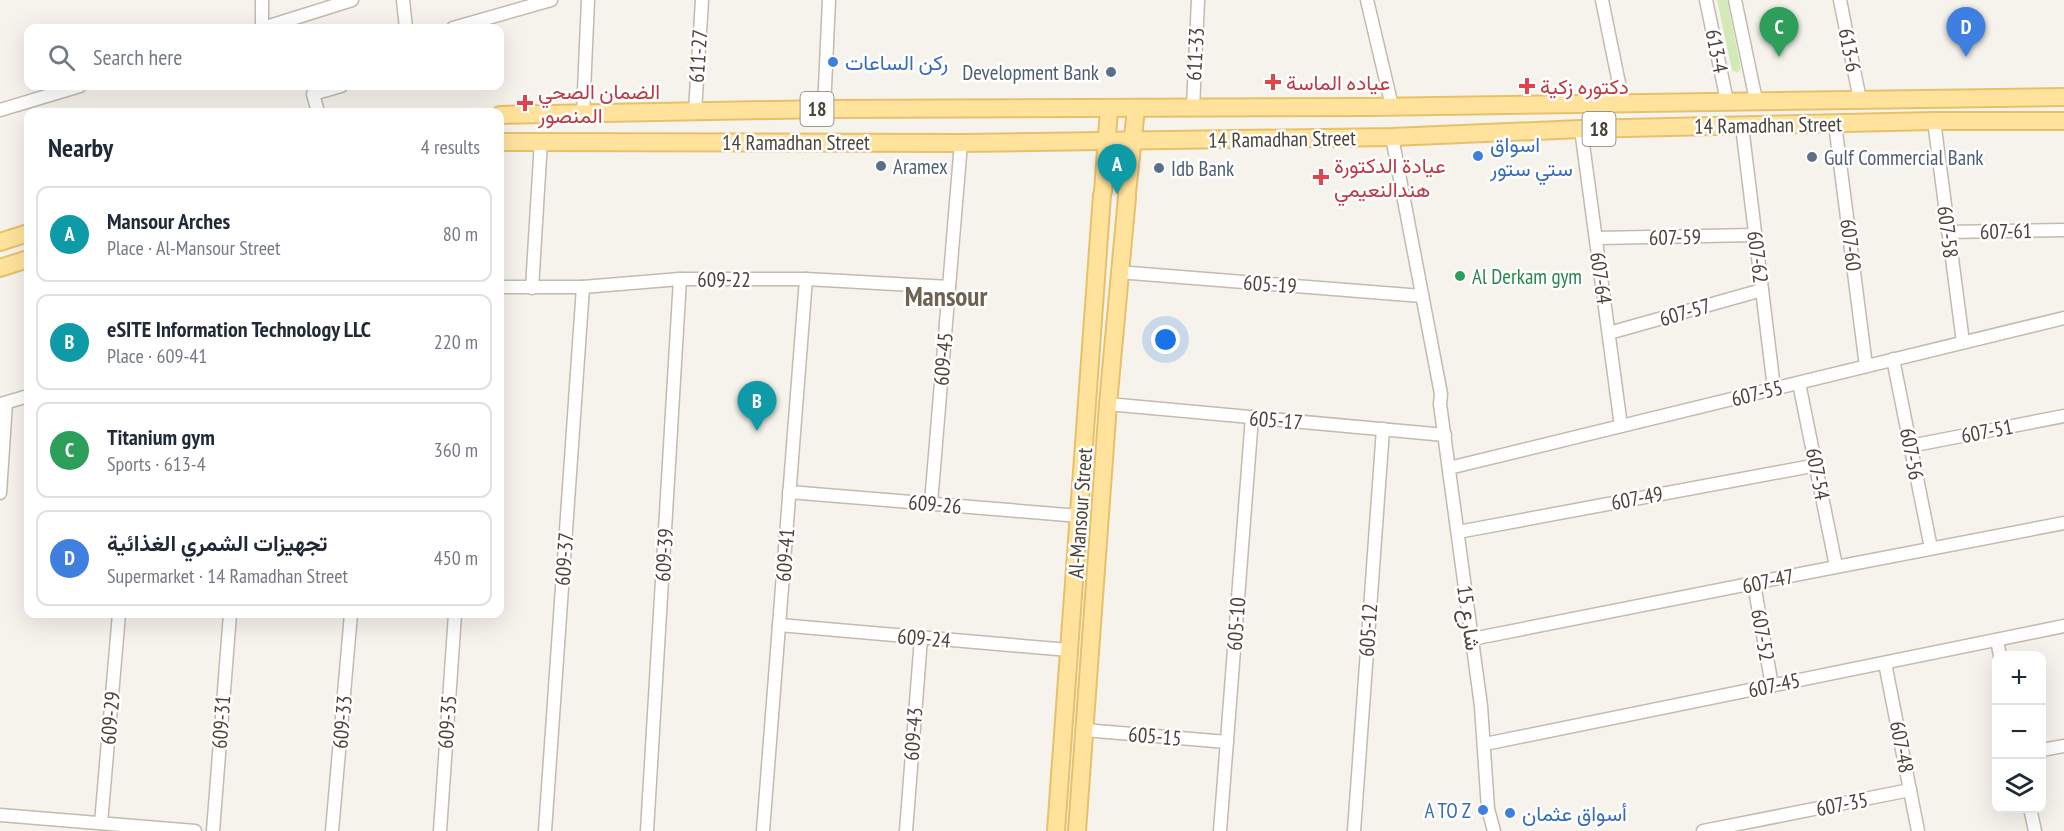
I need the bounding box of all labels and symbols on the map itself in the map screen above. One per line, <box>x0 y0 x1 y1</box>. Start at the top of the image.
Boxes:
pin: C <box>1760 8 1798 57</box>
pin: D <box>1946 8 1986 57</box>
street label: 613-6 <box>1833 26 1867 74</box>
street label: 611-33 <box>1180 27 1210 81</box>
street label: 613-4 <box>1700 27 1735 76</box>
street label: 611-27 <box>683 28 713 84</box>
place label: ركن الساعات <box>845 49 948 76</box>
marker: ركن الساعات <box>826 55 840 69</box>
place label: Development Bank <box>962 59 1099 86</box>
marker: Development Bank <box>1104 65 1118 79</box>
place label: عياده الماسة <box>1286 69 1390 96</box>
marker: عياده الماسة <box>1264 73 1282 91</box>
place label: دكتوره زكية <box>1540 73 1629 100</box>
marker: دكتوره زكية <box>1518 77 1536 95</box>
place label: الضمان الصحي المنصور <box>537 78 660 129</box>
road number: 18 <box>800 92 834 126</box>
marker: الضمان الصحي المنصور <box>516 94 534 112</box>
street label: 14 Ramadhan Street <box>1694 110 1842 140</box>
road number: 18 <box>1582 112 1616 146</box>
street label: 14 Ramadhan Street <box>1208 124 1356 154</box>
street label: 14 Ramadhan Street <box>722 129 870 156</box>
place label: اسواق ستي ستور <box>1489 131 1573 186</box>
pin: A <box>1098 144 1136 194</box>
place label: Gulf Commercial Bank <box>1824 144 1984 171</box>
marker: اسواق ستي ستور <box>1471 149 1485 163</box>
marker: Gulf Commercial Bank <box>1805 150 1819 164</box>
place label: عيادة الدكتورة هندالنعيمي <box>1334 152 1446 207</box>
place label: Aramex <box>893 153 948 180</box>
place label: Idb Bank <box>1171 155 1234 182</box>
marker: Aramex <box>874 159 888 173</box>
marker: Idb Bank <box>1152 161 1166 175</box>
marker: عيادة الدكتورة هندالنعيمي <box>1312 168 1330 186</box>
street label: 607-58 <box>1931 204 1965 260</box>
street label: 607-60 <box>1834 217 1868 273</box>
street label: 607-61 <box>1980 217 2032 245</box>
street label: 607-59 <box>1649 223 1701 251</box>
street label: 607-62 <box>1741 229 1775 285</box>
street label: 607-64 <box>1584 250 1618 306</box>
place label: Al Derkam gym <box>1472 263 1582 290</box>
street label: 609-22 <box>697 266 751 293</box>
street label: 605-19 <box>1242 269 1298 299</box>
marker: Al Derkam gym <box>1453 269 1467 283</box>
district label: Mansour <box>905 279 987 313</box>
street label: 607-57 <box>1656 292 1714 332</box>
your location <box>1151 325 1180 354</box>
street label: 609-45 <box>927 331 959 387</box>
street label: 607-55 <box>1728 374 1786 412</box>
pin: B <box>738 382 777 431</box>
street label: 605-17 <box>1248 404 1304 436</box>
street label: 607-51 <box>1959 413 2015 449</box>
street label: 607-56 <box>1894 426 1930 482</box>
street label: 607-54 <box>1800 446 1836 503</box>
street label: Al-Mansour Street <box>1062 447 1098 579</box>
street label: 607-49 <box>1609 480 1665 516</box>
street label: 609-26 <box>907 488 963 520</box>
street label: 609-41 <box>770 527 800 583</box>
street label: 609-39 <box>649 528 679 582</box>
street label: 609-37 <box>549 531 579 587</box>
street label: 607-47 <box>1740 562 1796 600</box>
street label: شارع 15 <box>1450 584 1487 653</box>
street label: 605-10 <box>1221 596 1251 652</box>
street label: 605-12 <box>1353 602 1383 658</box>
street label: 607-52 <box>1745 607 1781 663</box>
street label: 609-24 <box>896 622 952 654</box>
street label: 607-45 <box>1746 666 1802 704</box>
street label: 609-29 <box>94 690 126 746</box>
street label: 609-31 <box>206 694 236 750</box>
street label: 609-33 <box>326 694 358 750</box>
street label: 609-35 <box>432 694 462 750</box>
street label: 609-43 <box>898 706 928 762</box>
street label: 607-48 <box>1884 719 1920 775</box>
street label: 605-15 <box>1127 720 1183 752</box>
street label: 607-35 <box>1814 786 1870 822</box>
place label: A TO Z <box>1424 797 1471 824</box>
place label: أسواق عثمان <box>1522 800 1627 827</box>
marker: A TO Z <box>1476 803 1490 817</box>
marker: أسواق عثمان <box>1503 806 1517 820</box>

